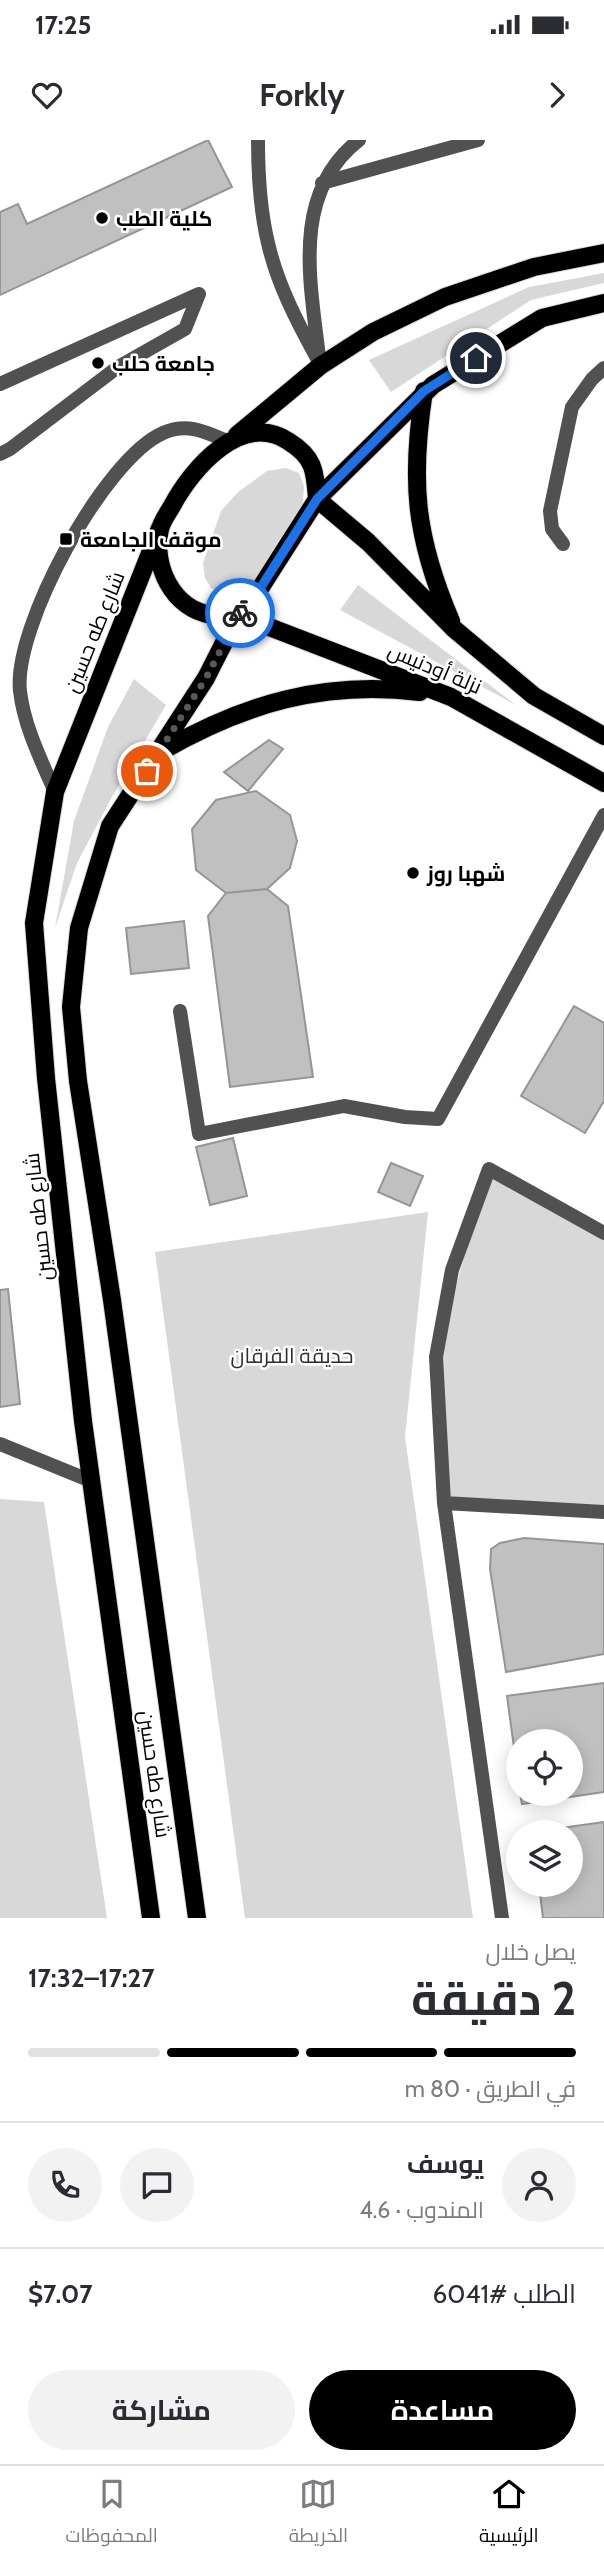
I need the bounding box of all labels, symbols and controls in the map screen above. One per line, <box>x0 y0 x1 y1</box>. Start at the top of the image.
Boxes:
text: 17:25 <box>35 9 91 41</box>
text: Forkly <box>259 75 345 114</box>
icon: heart <box>28 76 66 114</box>
icon: forward <box>538 76 576 114</box>
place label: كلية الطب <box>116 206 212 231</box>
marker: كلية الطب <box>94 210 110 226</box>
pin <box>446 328 506 388</box>
icon: home <box>457 339 495 377</box>
place label: جامعة حلب <box>112 351 215 376</box>
marker: جامعة حلب <box>90 355 106 371</box>
place label: موقف الجامعة <box>80 527 222 553</box>
marker: موقف الجامعة <box>58 531 74 547</box>
street label: شارع طه حسين <box>58 568 132 697</box>
courier <box>205 578 275 648</box>
icon: bike <box>221 594 259 632</box>
street label: نزلة أودنيس <box>384 637 486 700</box>
pin <box>117 741 177 801</box>
icon: bag <box>128 752 166 790</box>
place label: شهبا روز <box>426 861 505 887</box>
marker: شهبا روز <box>405 865 421 881</box>
street label: شارع طه حسين <box>19 1152 59 1282</box>
park label: حديقة الفرقان <box>231 1343 353 1369</box>
street label: شارع طه حسين <box>132 1709 176 1840</box>
map controls <box>506 1729 583 1897</box>
button: locate <box>506 1729 583 1806</box>
button: layers <box>506 1820 583 1897</box>
text: يصل خلال <box>485 1938 576 1966</box>
text: 17:27–17:32 <box>28 1962 154 1994</box>
text: 2 دقيقة <box>411 1971 576 2027</box>
text: في الطريق · 80 m <box>405 2075 576 2103</box>
button: phone <box>28 2148 102 2222</box>
button: chat <box>120 2148 194 2222</box>
text: يوسف <box>407 2148 484 2180</box>
button: person <box>502 2148 576 2222</box>
text: المندوب · 4.6 <box>360 2196 484 2224</box>
text: $7.07 <box>28 2278 93 2310</box>
text: الطلب #6041 <box>433 2278 576 2310</box>
button: مشاركة <box>28 2370 295 2450</box>
button: مساعدة <box>309 2370 576 2450</box>
tab: المحفوظات <box>65 2475 158 2553</box>
tab: الخريطة <box>289 2475 348 2553</box>
tab: الرئيسية <box>479 2475 539 2553</box>

